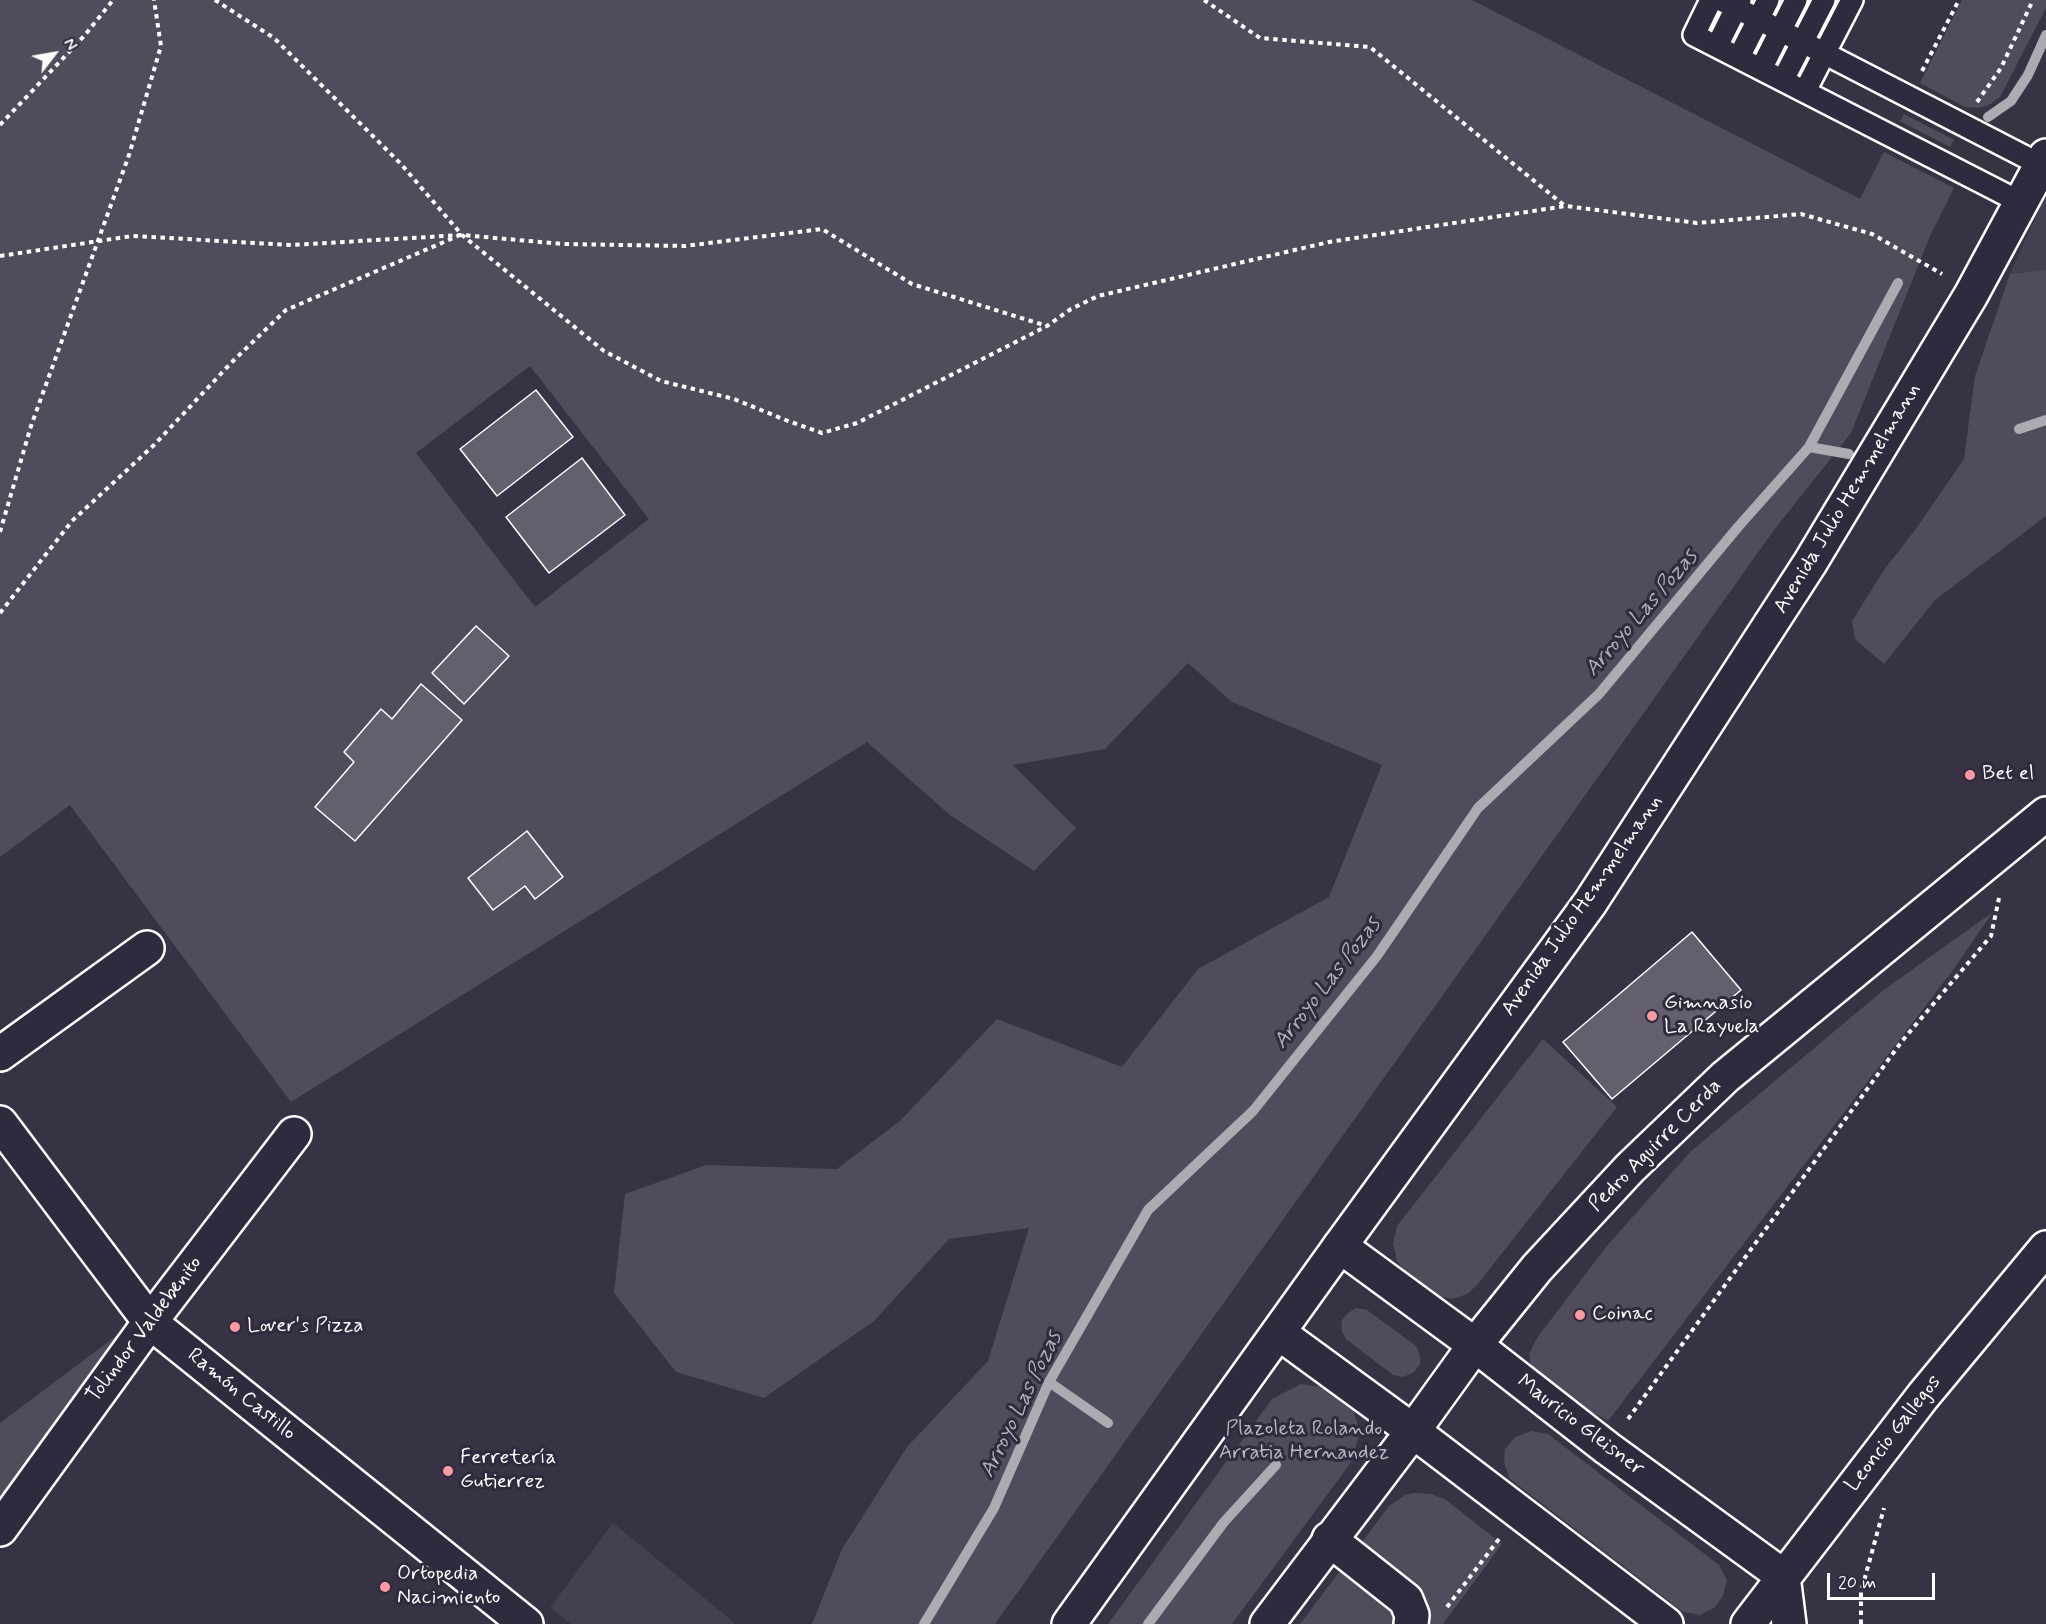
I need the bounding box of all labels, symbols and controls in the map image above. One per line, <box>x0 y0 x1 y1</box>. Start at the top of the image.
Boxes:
north arrow <box>24 24 84 84</box>
text: N <box>58 34 82 54</box>
street label: Avenida Julio Hemmelmann <box>1769 379 1927 619</box>
water label: Arroyo Las Pozas <box>1580 545 1704 683</box>
place label: Bet el <box>1982 762 2034 788</box>
marker: Bet el <box>1963 768 1977 782</box>
street label: Avenida Julio Hemmelmann <box>1497 791 1669 1021</box>
water label: Arroyo Las Pozas <box>1269 913 1387 1055</box>
place label: Gimnasio La Rayuela <box>1664 991 1759 1041</box>
marker: Gimnasio La Rayuela <box>1645 1009 1659 1023</box>
street label: Pedro Aguirre Cerda <box>1584 1074 1728 1218</box>
street label: Tolindor Valdebenito <box>82 1252 208 1408</box>
place label: Coinac <box>1592 1302 1653 1328</box>
marker: Coinac <box>1573 1308 1587 1322</box>
place label: Lover's Pizza <box>247 1314 364 1340</box>
marker: Lover's Pizza <box>228 1320 242 1334</box>
water label: Arroyo Las Pozas <box>975 1328 1069 1482</box>
street label: Ramón Castillo <box>182 1344 300 1446</box>
street label: Mauricio Gleisner <box>1511 1370 1649 1482</box>
street label: Leoncio Gallegos <box>1841 1371 1947 1497</box>
park label: Plazoleta Rolando Arratia Hernandez <box>1219 1417 1389 1467</box>
place label: Ferretería Gutierrez <box>460 1446 556 1496</box>
marker: Ferretería Gutierrez <box>441 1464 455 1478</box>
scale bar <box>1830 1561 1938 1599</box>
place label: Ortopedia Nacimiento <box>397 1562 500 1612</box>
text: 20 m <box>1838 1571 1876 1595</box>
marker: Ortopedia Nacimiento <box>378 1580 392 1594</box>

